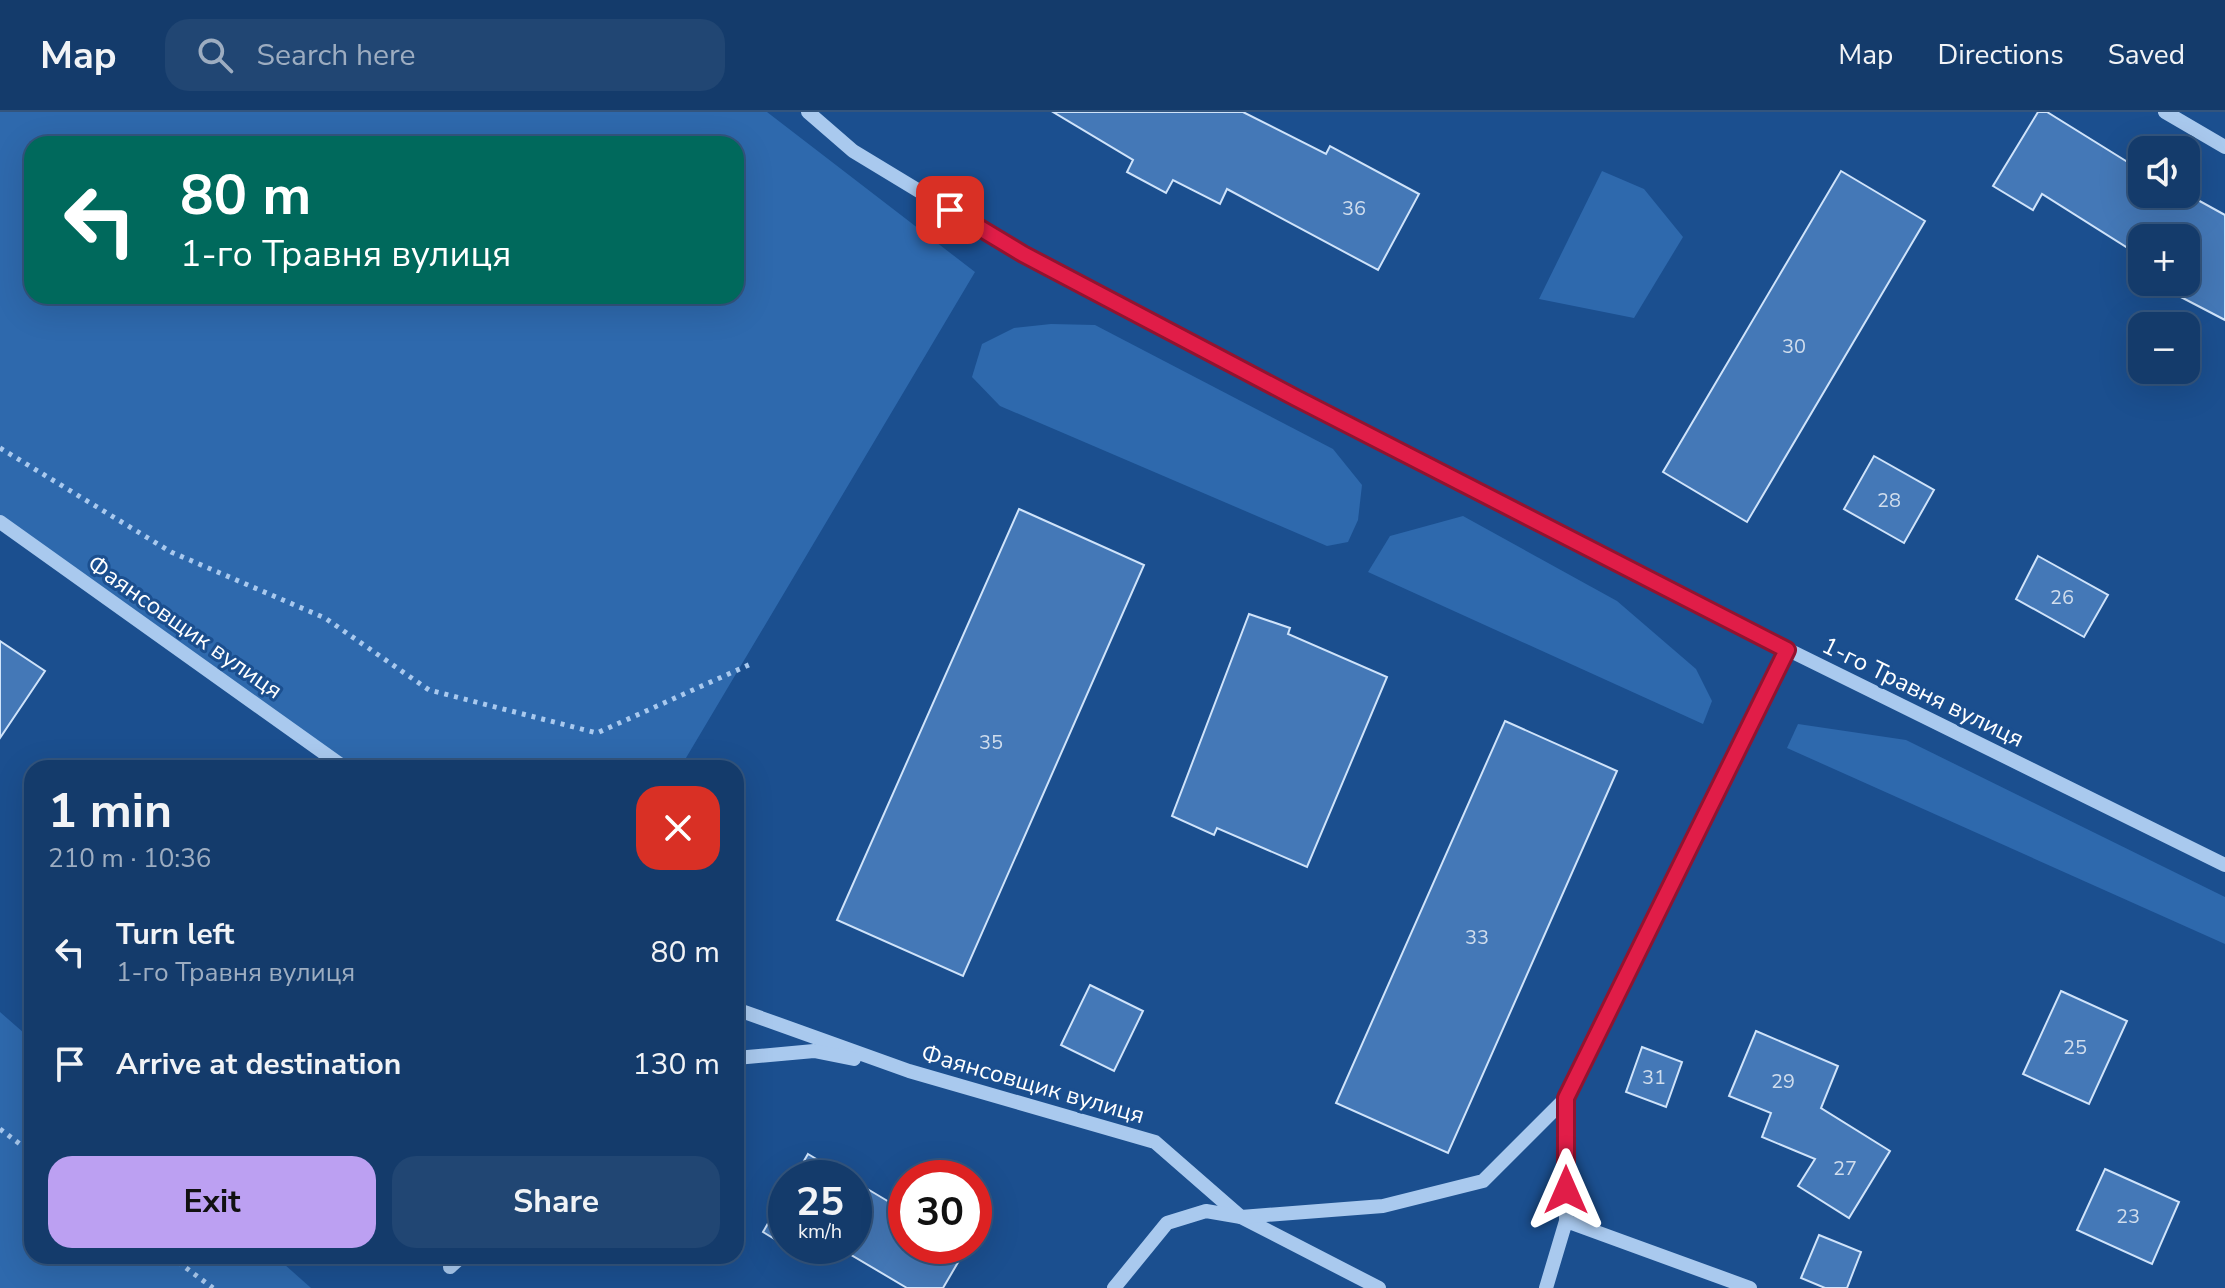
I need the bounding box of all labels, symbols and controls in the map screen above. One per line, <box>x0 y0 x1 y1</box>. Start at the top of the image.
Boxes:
search box <box>165 19 725 91</box>
text: Map <box>40 30 117 81</box>
icon: search <box>193 33 237 77</box>
text: Search here <box>257 35 416 76</box>
text: Map <box>1838 36 1893 74</box>
text: Directions <box>1937 36 2064 74</box>
text: Saved <box>2108 36 2185 74</box>
map controls <box>2128 136 2200 384</box>
button: sound <box>2128 136 2200 208</box>
text: 80 m <box>180 157 311 234</box>
icon: left <box>48 168 152 272</box>
pin <box>916 176 984 244</box>
icon: arrive <box>928 188 972 232</box>
house number: 36 <box>1342 195 1366 222</box>
button: + <box>2128 224 2200 296</box>
text: 1-го Травня вулиця <box>180 230 511 279</box>
button: − <box>2128 312 2200 384</box>
house number: 30 <box>1782 333 1806 360</box>
house number: 28 <box>1877 487 1901 514</box>
street label: Фаянсовщик вулиця <box>81 548 289 706</box>
house number: 26 <box>2050 584 2074 611</box>
street label: 1-го Травня вулиця <box>1817 629 2029 755</box>
house number: 35 <box>979 729 1003 756</box>
text: 1 min <box>48 778 172 844</box>
button: close <box>636 786 720 870</box>
text: 210 m · 10:36 <box>48 841 211 876</box>
text: Turn left <box>116 914 234 955</box>
house number: 33 <box>1465 924 1489 951</box>
icon: left <box>48 930 92 974</box>
text: 80 m <box>651 932 720 973</box>
text: 1-го Травня вулиця <box>116 955 355 990</box>
house number: 25 <box>2063 1034 2087 1061</box>
street label: Фаянсовщик вулиця <box>918 1037 1148 1131</box>
icon: arrive <box>48 1042 92 1086</box>
text: Arrive at destination <box>116 1044 401 1085</box>
text: 130 m <box>633 1044 720 1085</box>
house number: 31 <box>1642 1064 1666 1091</box>
house number: 29 <box>1771 1068 1795 1095</box>
position arrow <box>1524 1148 1608 1232</box>
house number: 27 <box>1833 1155 1857 1182</box>
button: Exit <box>48 1156 376 1248</box>
button: Share <box>392 1156 720 1248</box>
speed limit sign: 30 <box>888 1160 992 1264</box>
text: 25 <box>796 1175 844 1229</box>
house number: 23 <box>2116 1203 2140 1230</box>
text: km/h <box>798 1218 842 1245</box>

